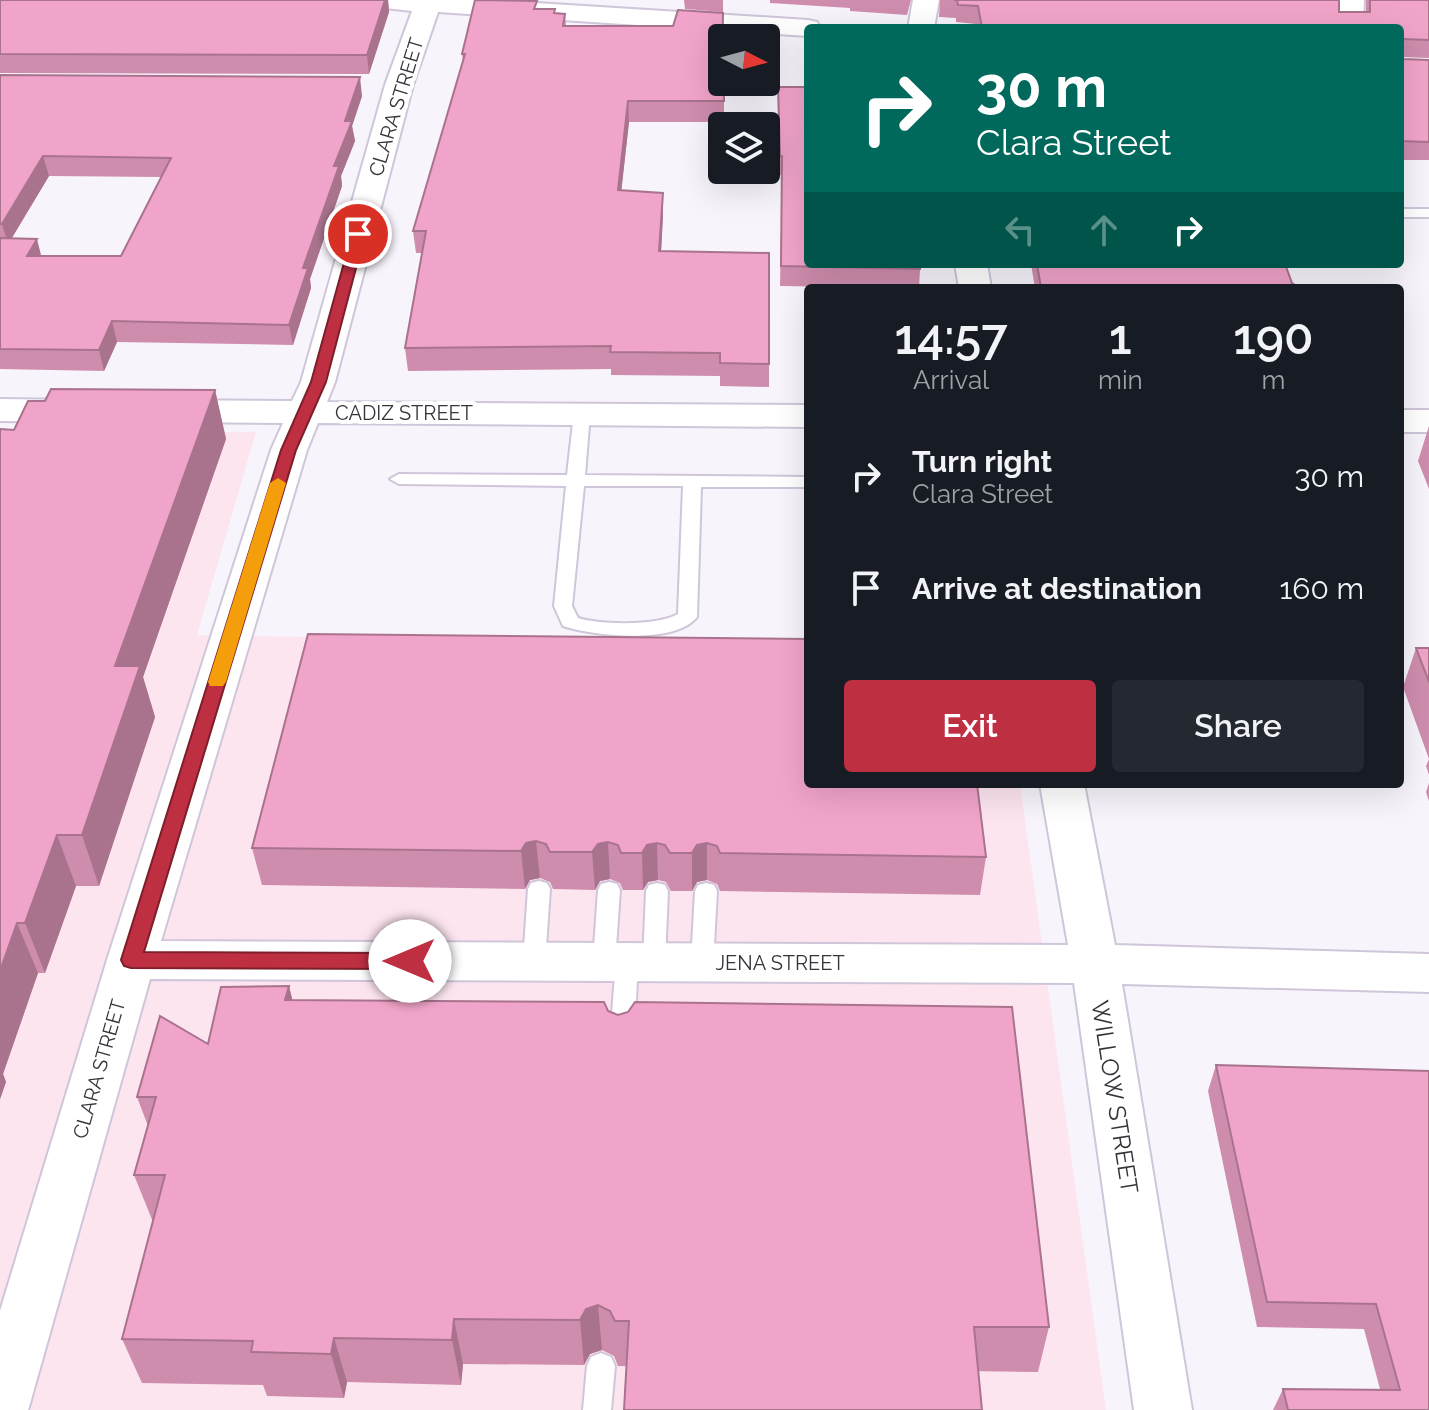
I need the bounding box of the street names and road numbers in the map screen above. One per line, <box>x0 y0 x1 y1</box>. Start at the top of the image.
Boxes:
street label: CLARA STREET <box>363 35 429 179</box>
street label: CADIZ STREET <box>335 401 473 425</box>
street label: JENA STREET <box>715 951 845 975</box>
street label: CLARA STREET <box>68 997 130 1141</box>
street label: WILLOW STREET <box>1085 999 1145 1196</box>

